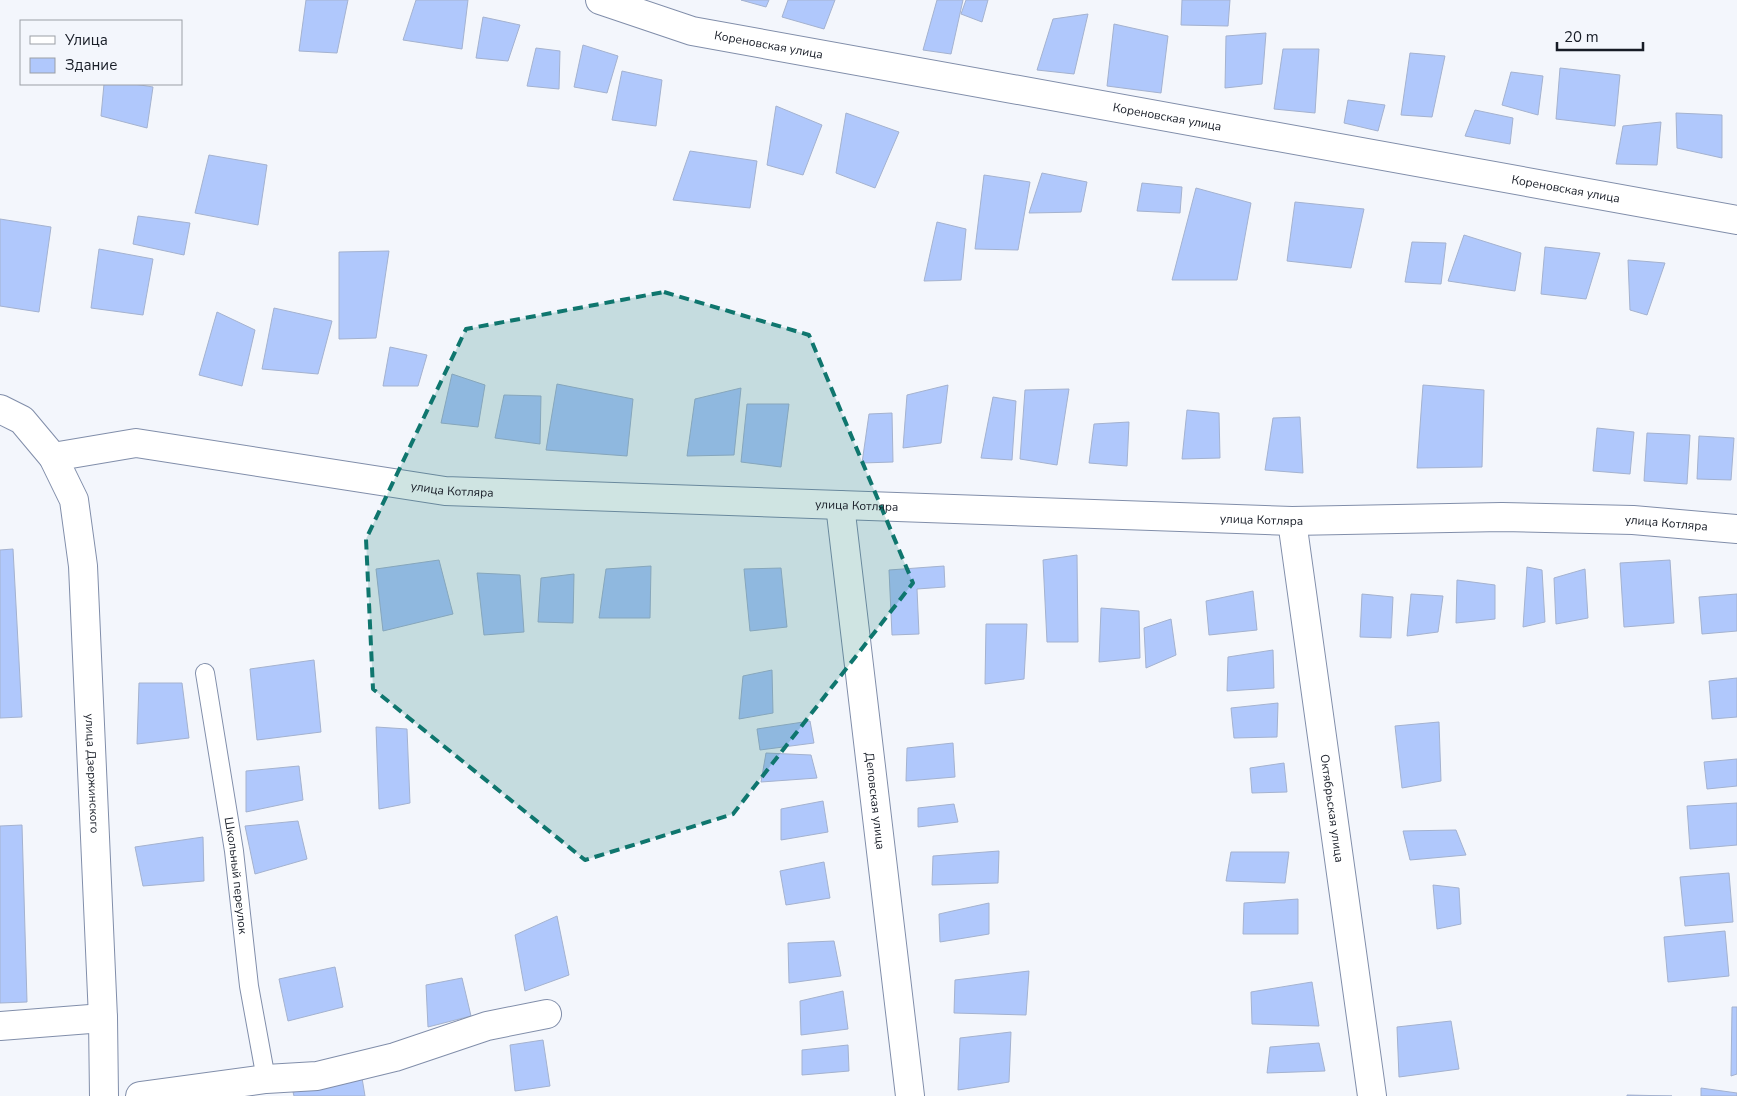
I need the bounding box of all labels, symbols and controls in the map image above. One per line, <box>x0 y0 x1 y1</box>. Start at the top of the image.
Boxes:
legend <box>20 20 182 85</box>
scale bar <box>1557 20 1643 52</box>
street label: Кореновская улица <box>713 27 824 63</box>
text: 20 m <box>1564 27 1599 47</box>
text: Улица <box>64 30 108 50</box>
text: Здание <box>65 55 117 75</box>
street label: Кореновская улица <box>1112 99 1223 135</box>
street label: Кореновская улица <box>1510 171 1621 207</box>
street label: улица Котляра <box>410 478 494 501</box>
street label: улица Котляра <box>815 496 899 515</box>
street label: улица Котляра <box>1220 510 1303 529</box>
street label: улица Котляра <box>1625 512 1709 534</box>
street label: улица Дзержинского <box>82 713 103 834</box>
street label: Деповская улица <box>861 751 889 850</box>
street label: Октябрьская улица <box>1317 753 1347 863</box>
street label: Школьный переулок <box>221 816 251 936</box>

